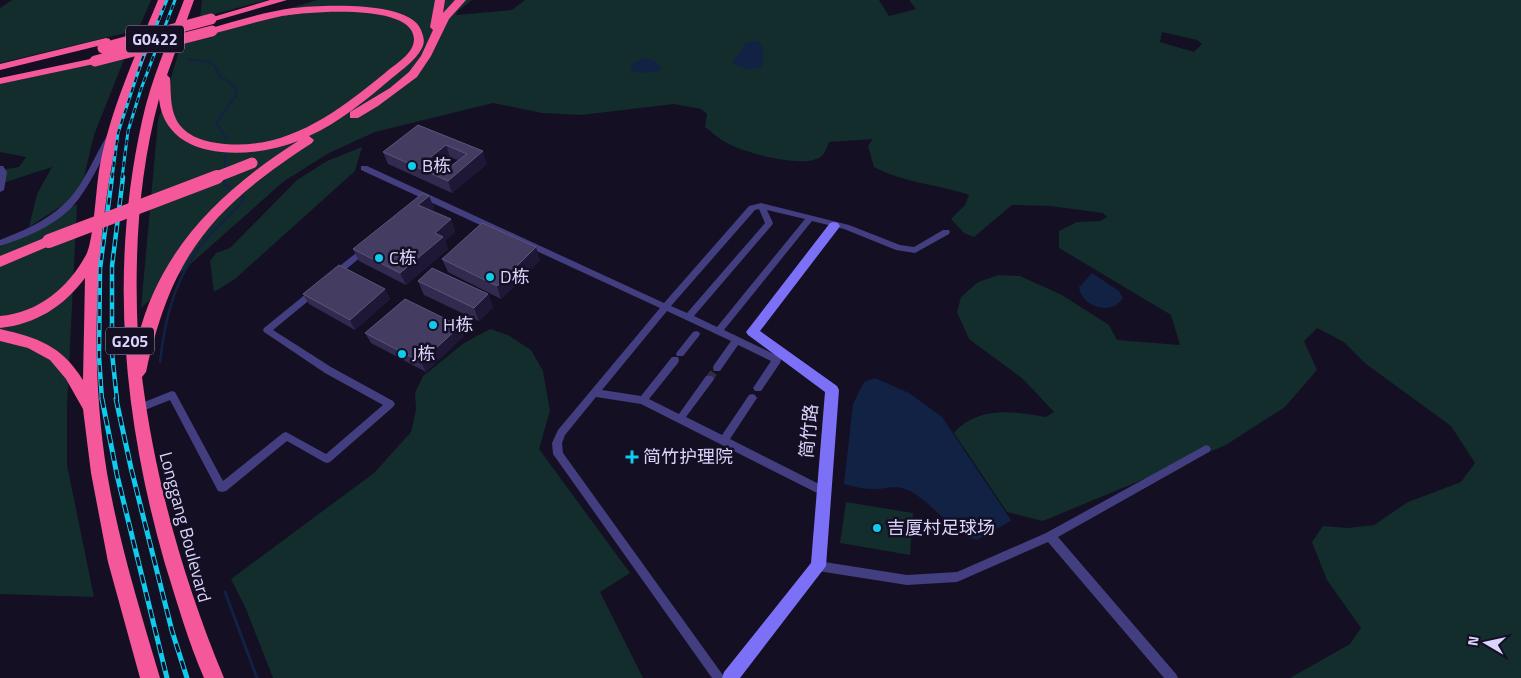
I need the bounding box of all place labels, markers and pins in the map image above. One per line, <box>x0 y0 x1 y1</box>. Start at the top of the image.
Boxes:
place label: B栋 <box>422 152 451 179</box>
marker: B栋 <box>406 160 418 172</box>
place label: C栋 <box>389 244 417 271</box>
marker: C栋 <box>373 252 385 264</box>
place label: D栋 <box>500 263 530 290</box>
marker: D栋 <box>484 271 496 283</box>
place label: H栋 <box>443 311 473 338</box>
marker: H栋 <box>427 319 439 331</box>
place label: J栋 <box>412 340 435 367</box>
marker: J栋 <box>396 348 408 360</box>
place label: 简竹护理院 <box>643 443 733 470</box>
marker: 简竹护理院 <box>625 450 639 464</box>
place label: 吉厦村足球场 <box>887 514 995 541</box>
marker: 吉厦村足球场 <box>871 522 883 534</box>

